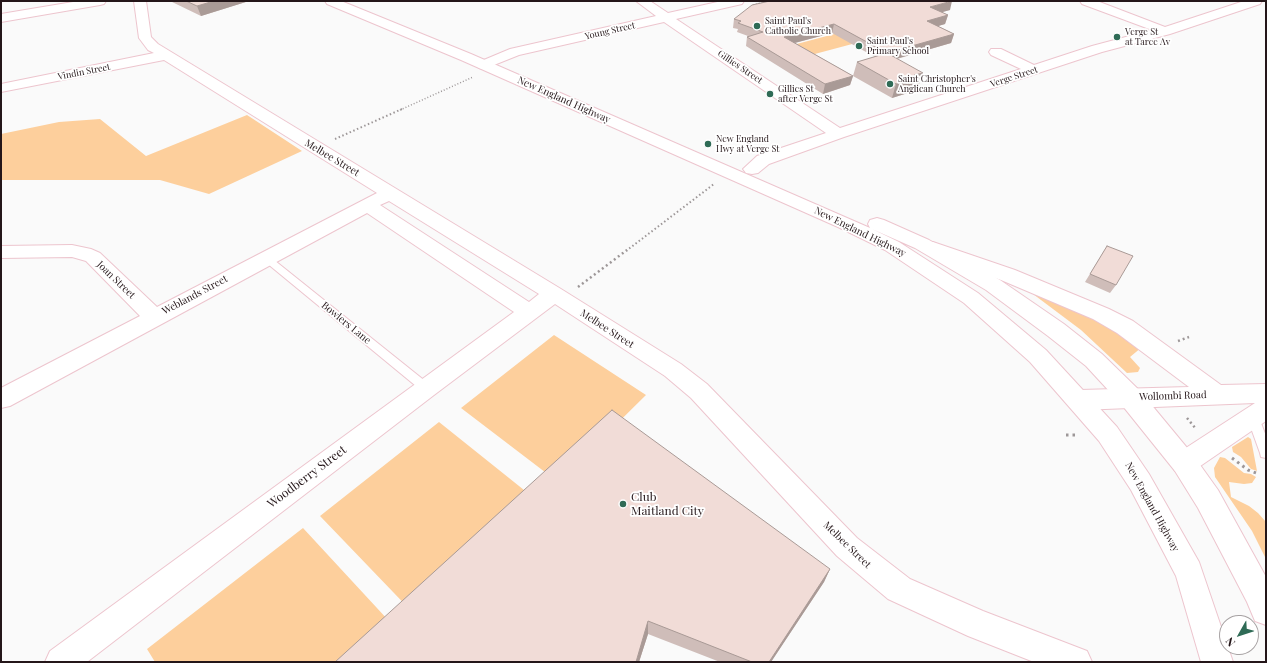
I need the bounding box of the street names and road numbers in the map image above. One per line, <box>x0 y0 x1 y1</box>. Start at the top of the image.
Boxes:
street label: Young Street <box>584 20 636 42</box>
street label: Gillies Street <box>716 48 764 86</box>
street label: Vindin Street <box>57 62 111 82</box>
street label: Verge Street <box>989 64 1039 90</box>
street label: New England Highway <box>516 74 612 126</box>
street label: Melbee Street <box>303 137 361 179</box>
street label: New England Highway <box>812 205 908 259</box>
street label: Joan Street <box>94 259 138 301</box>
street label: Weblands Street <box>160 273 230 317</box>
street label: Bowlers Lane <box>319 299 373 347</box>
street label: Melbee Street <box>578 307 636 351</box>
street label: Wollombi Road <box>1139 389 1207 403</box>
street label: Woodberry Street <box>265 443 349 511</box>
street label: New England Highway <box>1122 460 1182 554</box>
street label: Melbee Street <box>821 519 873 571</box>

